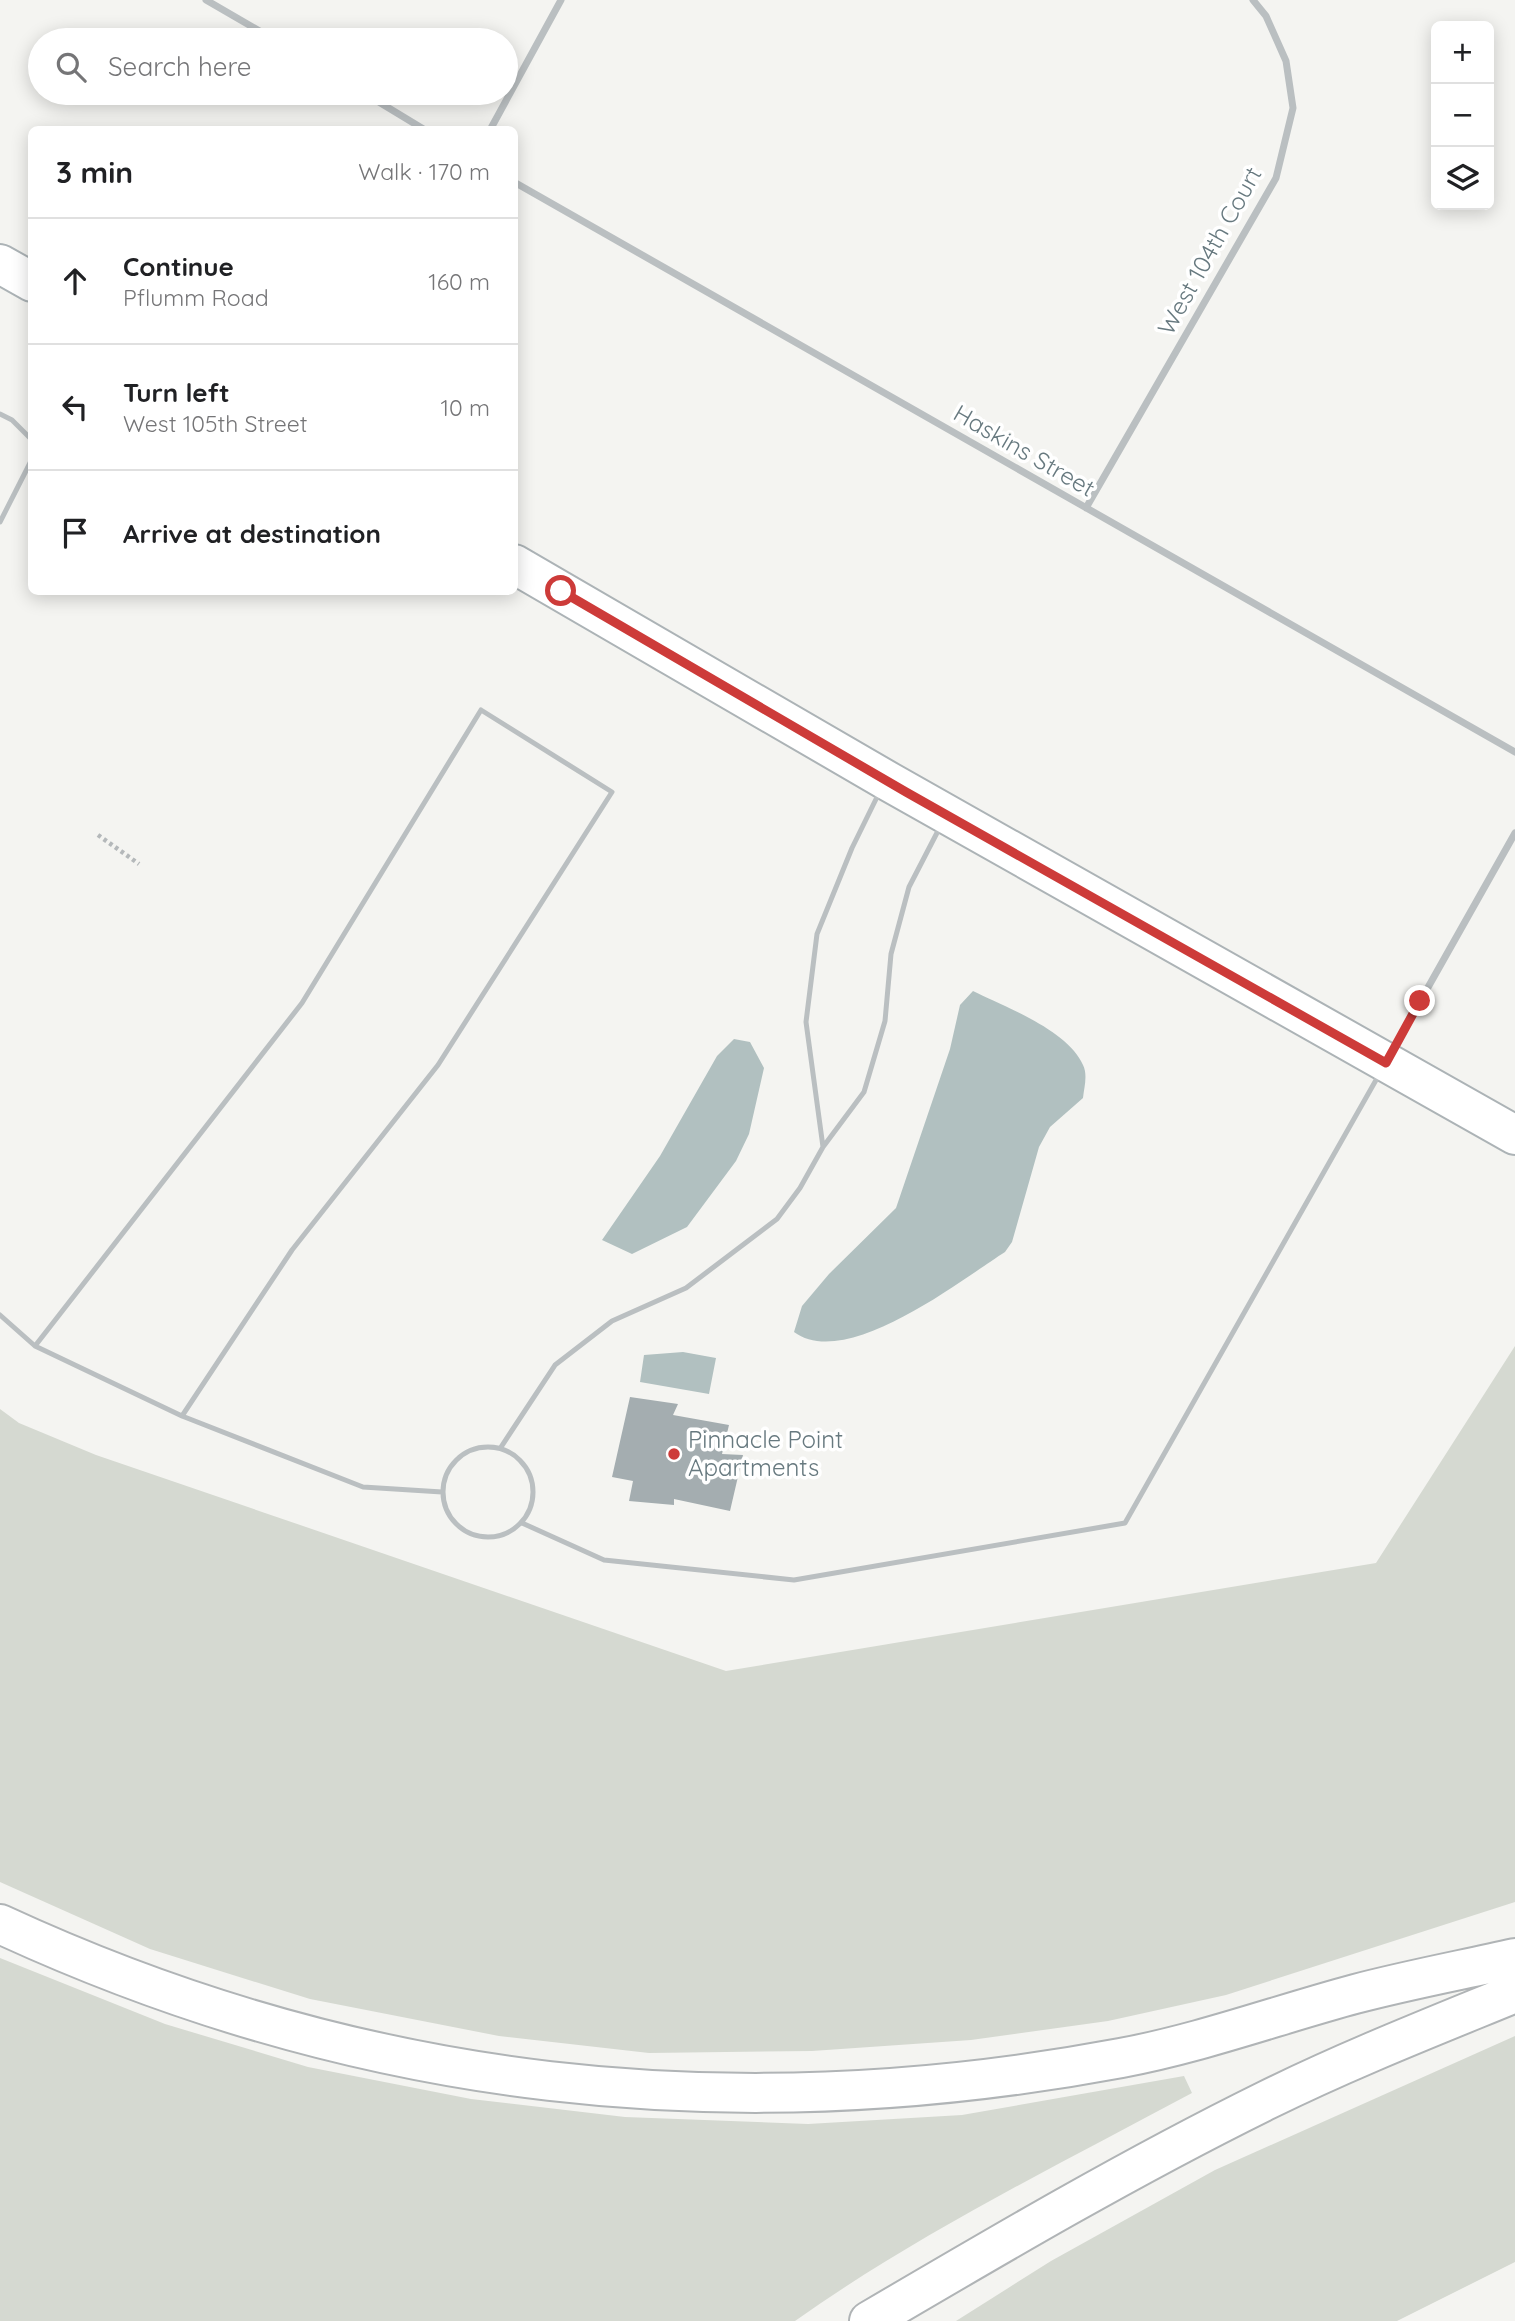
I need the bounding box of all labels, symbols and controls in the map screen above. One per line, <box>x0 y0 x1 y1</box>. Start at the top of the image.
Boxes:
map controls <box>1431 21 1494 210</box>
button: + <box>1431 21 1494 84</box>
search box <box>28 28 518 105</box>
icon: search <box>52 48 90 86</box>
text: Search here <box>108 50 252 83</box>
button: − <box>1431 84 1494 147</box>
button: layers <box>1431 147 1494 210</box>
text: 3 min <box>56 153 133 191</box>
text: Walk · 170 m <box>358 157 490 186</box>
street label: West 104th Court <box>1151 161 1268 340</box>
text: Continue <box>123 250 234 283</box>
icon: ahead <box>56 262 94 300</box>
text: 160 m <box>428 267 490 296</box>
text: Pflumm Road <box>123 283 269 312</box>
text: Turn left <box>123 376 230 409</box>
icon: left <box>56 388 94 426</box>
text: 10 m <box>441 393 490 422</box>
street label: Haskins Street <box>948 398 1101 503</box>
text: West 105th Street <box>123 409 307 438</box>
icon: arrive <box>56 514 94 552</box>
text: Arrive at destination <box>123 517 381 550</box>
route start <box>545 575 576 606</box>
route end <box>1404 985 1435 1016</box>
place label: Pinnacle Point Apartments <box>688 1424 843 1482</box>
marker: Pinnacle Point Apartments <box>666 1446 682 1462</box>

